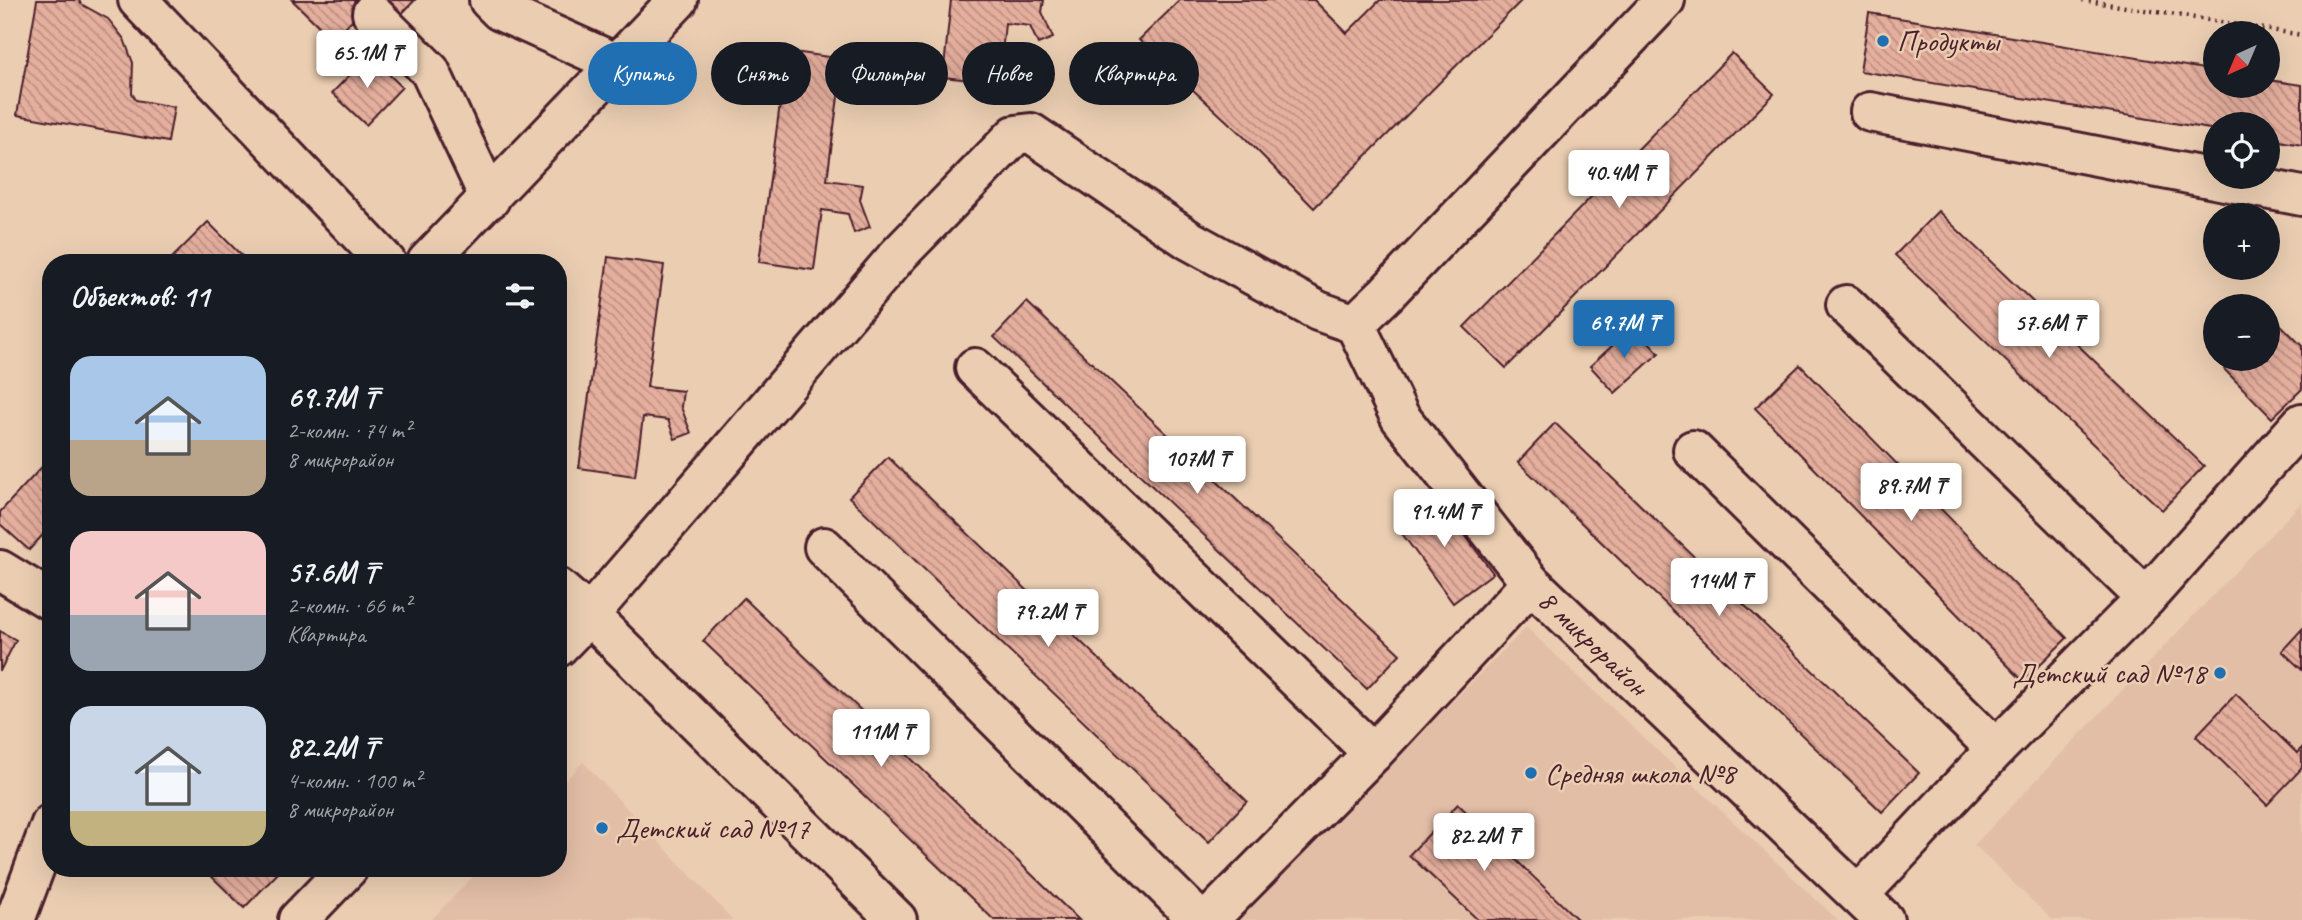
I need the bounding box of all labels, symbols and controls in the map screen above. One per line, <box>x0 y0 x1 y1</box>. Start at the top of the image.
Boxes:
north arrow <box>2203 21 2280 98</box>
map controls <box>2203 21 2280 371</box>
place label: Продукты <box>1897 22 2001 60</box>
pin: 65.1M ₸ <box>302 31 432 90</box>
marker: Продукты <box>1875 33 1891 49</box>
text: 65.1M ₸ <box>332 38 402 67</box>
chip: Купить <box>588 42 697 105</box>
chip: Снять <box>711 42 811 105</box>
chip: Фильтры <box>825 42 948 105</box>
chip: Новое <box>962 42 1055 105</box>
chip: Квартира <box>1069 42 1199 105</box>
button: locate <box>2203 112 2280 189</box>
pin: 40.4M ₸ <box>1554 150 1684 210</box>
text: 40.4M ₸ <box>1584 158 1654 187</box>
button: + <box>2203 203 2280 280</box>
text: Объектов: 11 <box>70 277 209 315</box>
icon: filters <box>501 277 539 315</box>
button: − <box>2203 294 2280 371</box>
pin: 69.7M ₸ <box>1559 300 1689 360</box>
pin: 57.6M ₸ <box>1984 300 2114 360</box>
text: 69.7M ₸ <box>1589 308 1659 337</box>
text: 57.6M ₸ <box>2014 308 2084 337</box>
text: 69.7M ₸ <box>287 378 377 416</box>
icon: home <box>126 384 210 468</box>
text: 2-комн. · 74 m² <box>287 416 411 445</box>
pin: 107M ₸ <box>1140 436 1254 496</box>
text: 107M ₸ <box>1165 444 1229 473</box>
text: 8 микрорайон <box>287 445 393 474</box>
pin: 89.7M ₸ <box>1846 463 1976 523</box>
text: 89.7M ₸ <box>1877 471 1945 500</box>
pin: 91.4M ₸ <box>1379 490 1509 549</box>
text: 91.4M ₸ <box>1410 497 1478 526</box>
text: 57.6M ₸ <box>287 553 377 591</box>
pin: 114M ₸ <box>1662 558 1776 618</box>
icon: home <box>126 559 210 643</box>
text: 114M ₸ <box>1687 566 1751 595</box>
street label: 8 микрорайон <box>1530 581 1658 705</box>
pin: 79.2M ₸ <box>983 590 1113 649</box>
text: 2-комн. · 66 m² <box>287 591 411 620</box>
text: 79.2M ₸ <box>1014 597 1082 626</box>
text: Квартира <box>287 620 365 649</box>
place label: Детский сад №18 <box>2012 654 2208 692</box>
marker: Детский сад №18 <box>2212 665 2228 681</box>
pin: 111M ₸ <box>824 710 938 769</box>
text: 111M ₸ <box>849 717 913 746</box>
text: 82.2M ₸ <box>287 728 377 766</box>
icon: home <box>126 734 210 818</box>
place label: Средняя школа №8 <box>1545 754 1738 792</box>
marker: Средняя школа №8 <box>1523 765 1539 781</box>
text: 4-комн. · 100 m² <box>287 766 421 795</box>
text: 8 микрорайон <box>287 795 393 824</box>
place label: Детский сад №17 <box>616 809 811 847</box>
pin: 82.2M ₸ <box>1419 814 1549 873</box>
marker: Детский сад №17 <box>594 820 610 836</box>
text: 82.2M ₸ <box>1449 821 1519 850</box>

